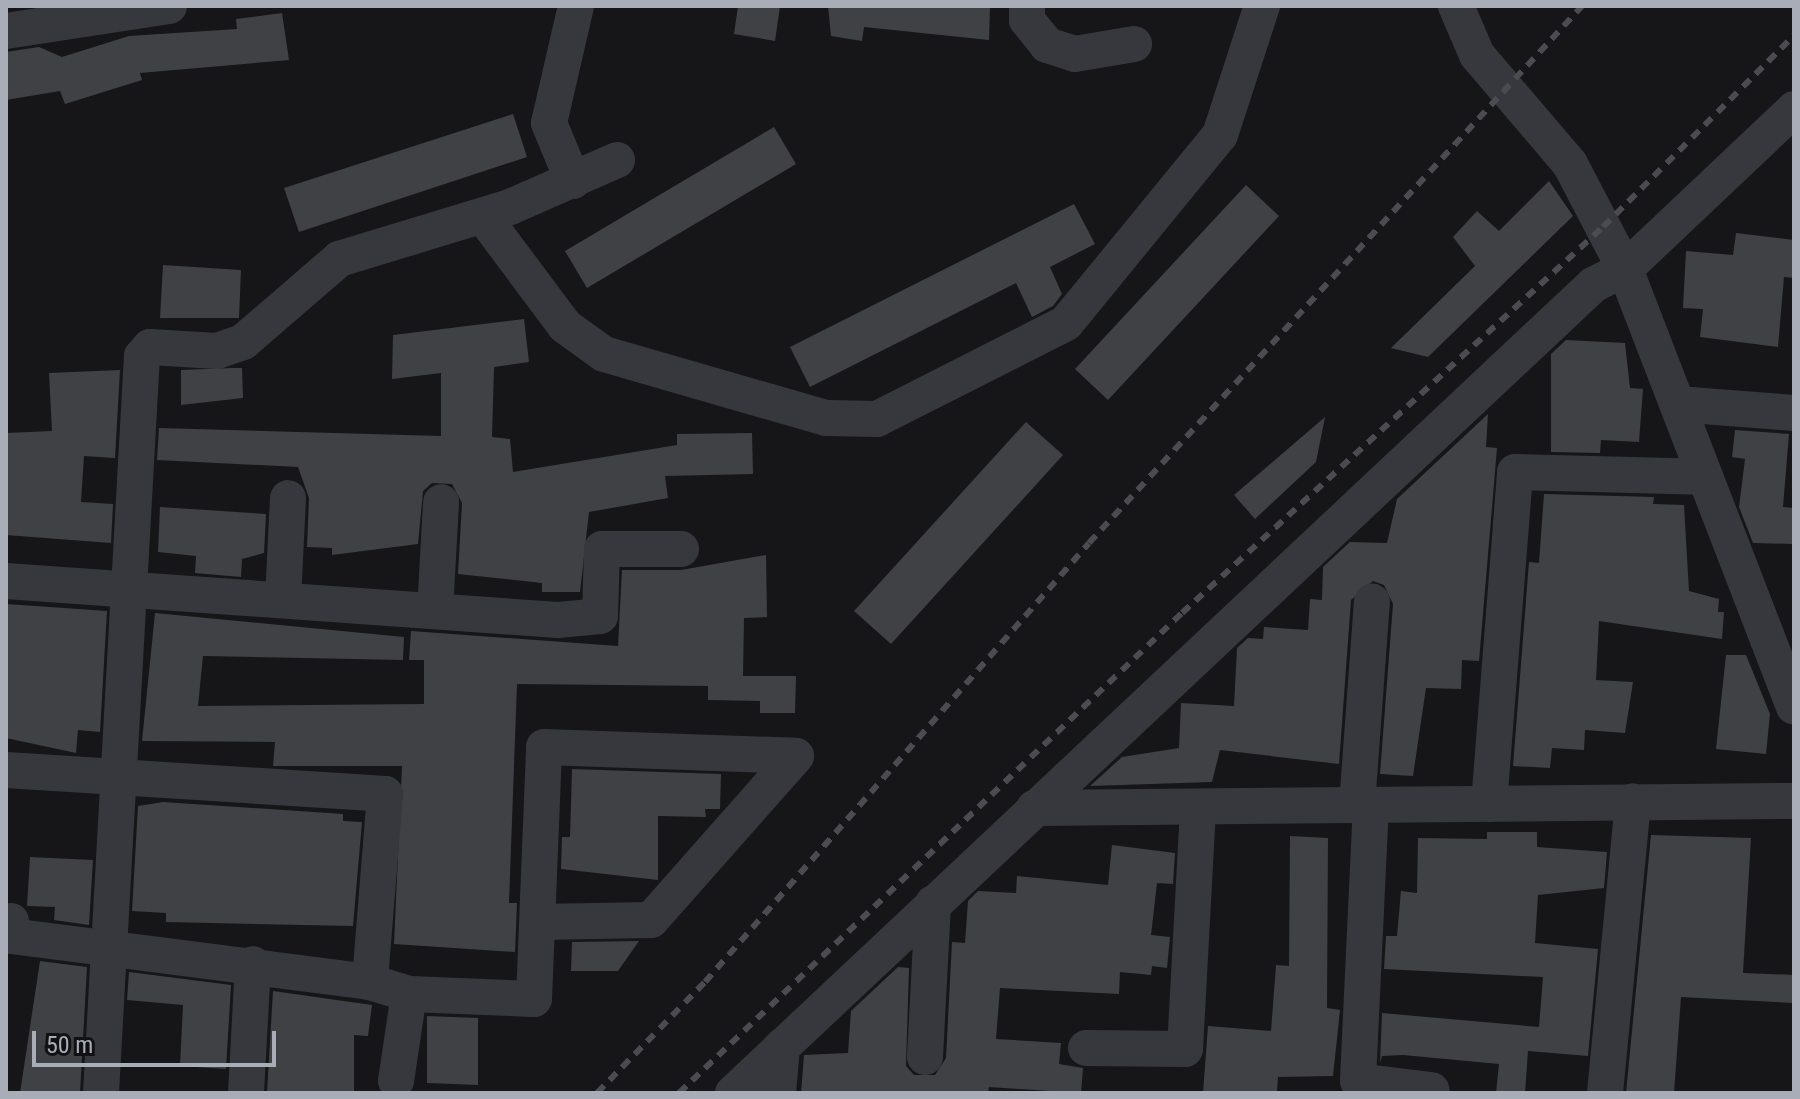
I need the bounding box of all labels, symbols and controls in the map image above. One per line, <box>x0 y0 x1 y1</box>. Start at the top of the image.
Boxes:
scale bar <box>36 1015 280 1065</box>
text: 50 m <box>46 1031 93 1059</box>

